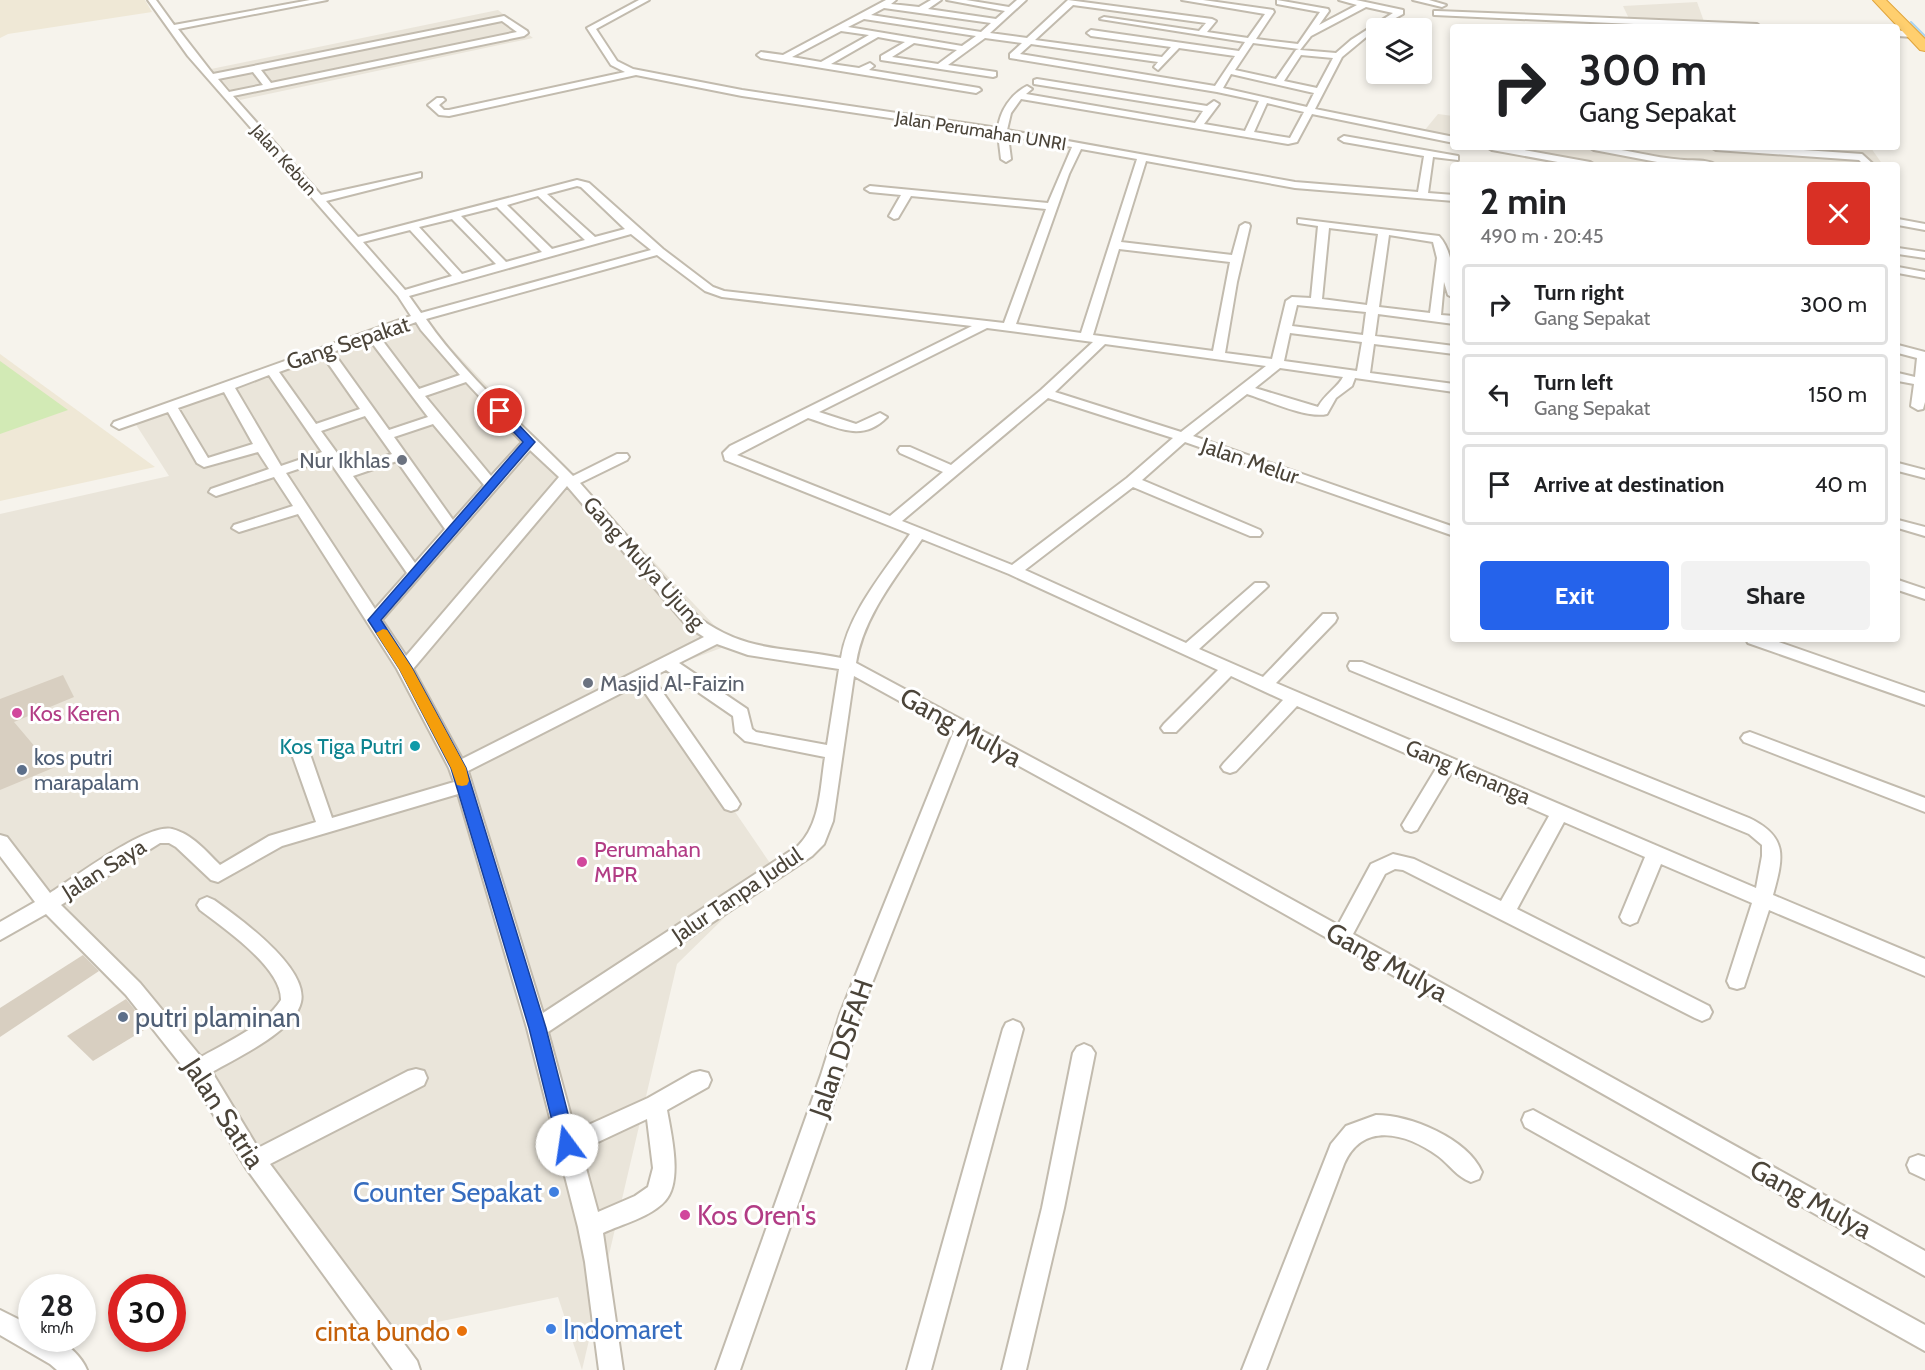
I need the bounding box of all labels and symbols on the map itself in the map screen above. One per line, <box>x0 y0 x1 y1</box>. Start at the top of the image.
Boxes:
street label: Jalan Perumahan UNRI <box>893 106 1068 155</box>
street label: Jalan Kebun <box>246 119 322 200</box>
street label: Gang Sepakat <box>283 310 414 376</box>
pin <box>474 385 525 436</box>
street label: Jalan Melur <box>1197 431 1302 490</box>
place label: Nur Ikhlas <box>299 447 390 474</box>
marker: Nur Ikhlas <box>395 453 409 467</box>
street label: Gang Mulya Ujung <box>577 491 711 636</box>
place label: Masjid Al-Faizin <box>600 670 745 697</box>
marker: Masjid Al-Faizin <box>581 676 595 690</box>
street label: Gang Mulya <box>894 680 1028 774</box>
place label: Kos Keren <box>29 700 120 727</box>
marker: Kos Keren <box>10 706 24 720</box>
place label: Kos Tiga Putri <box>279 733 403 760</box>
street label: Gang Kenanga <box>1401 734 1535 811</box>
marker: Kos Tiga Putri <box>408 739 422 753</box>
place label: kos putri marapalam <box>34 744 139 796</box>
marker: kos putri marapalam <box>15 763 29 777</box>
street label: Jalan Saya <box>56 833 151 906</box>
place label: Perumahan MPR <box>594 836 701 888</box>
street label: Jalur Tanpa Judul <box>666 841 808 949</box>
marker: Perumahan MPR <box>575 855 589 869</box>
street label: Gang Mulya <box>1320 915 1454 1009</box>
street label: Jalan DSFAH <box>802 975 880 1122</box>
place label: putri plaminan <box>135 1001 301 1034</box>
marker: putri plaminan <box>116 1010 130 1024</box>
street label: Jalan Satria <box>176 1051 272 1174</box>
position arrow <box>535 1113 599 1177</box>
street label: Gang Mulya <box>1744 1152 1878 1246</box>
place label: Counter Sepakat <box>353 1176 542 1209</box>
marker: Counter Sepakat <box>547 1185 561 1199</box>
place label: Kos Oren's <box>697 1199 816 1232</box>
marker: Kos Oren's <box>678 1208 692 1222</box>
speed limit sign: 30 <box>108 1274 186 1352</box>
place label: Indomaret <box>563 1313 682 1346</box>
place label: cinta bundo <box>315 1315 450 1348</box>
marker: Indomaret <box>544 1322 558 1336</box>
marker: cinta bundo <box>455 1324 469 1338</box>

